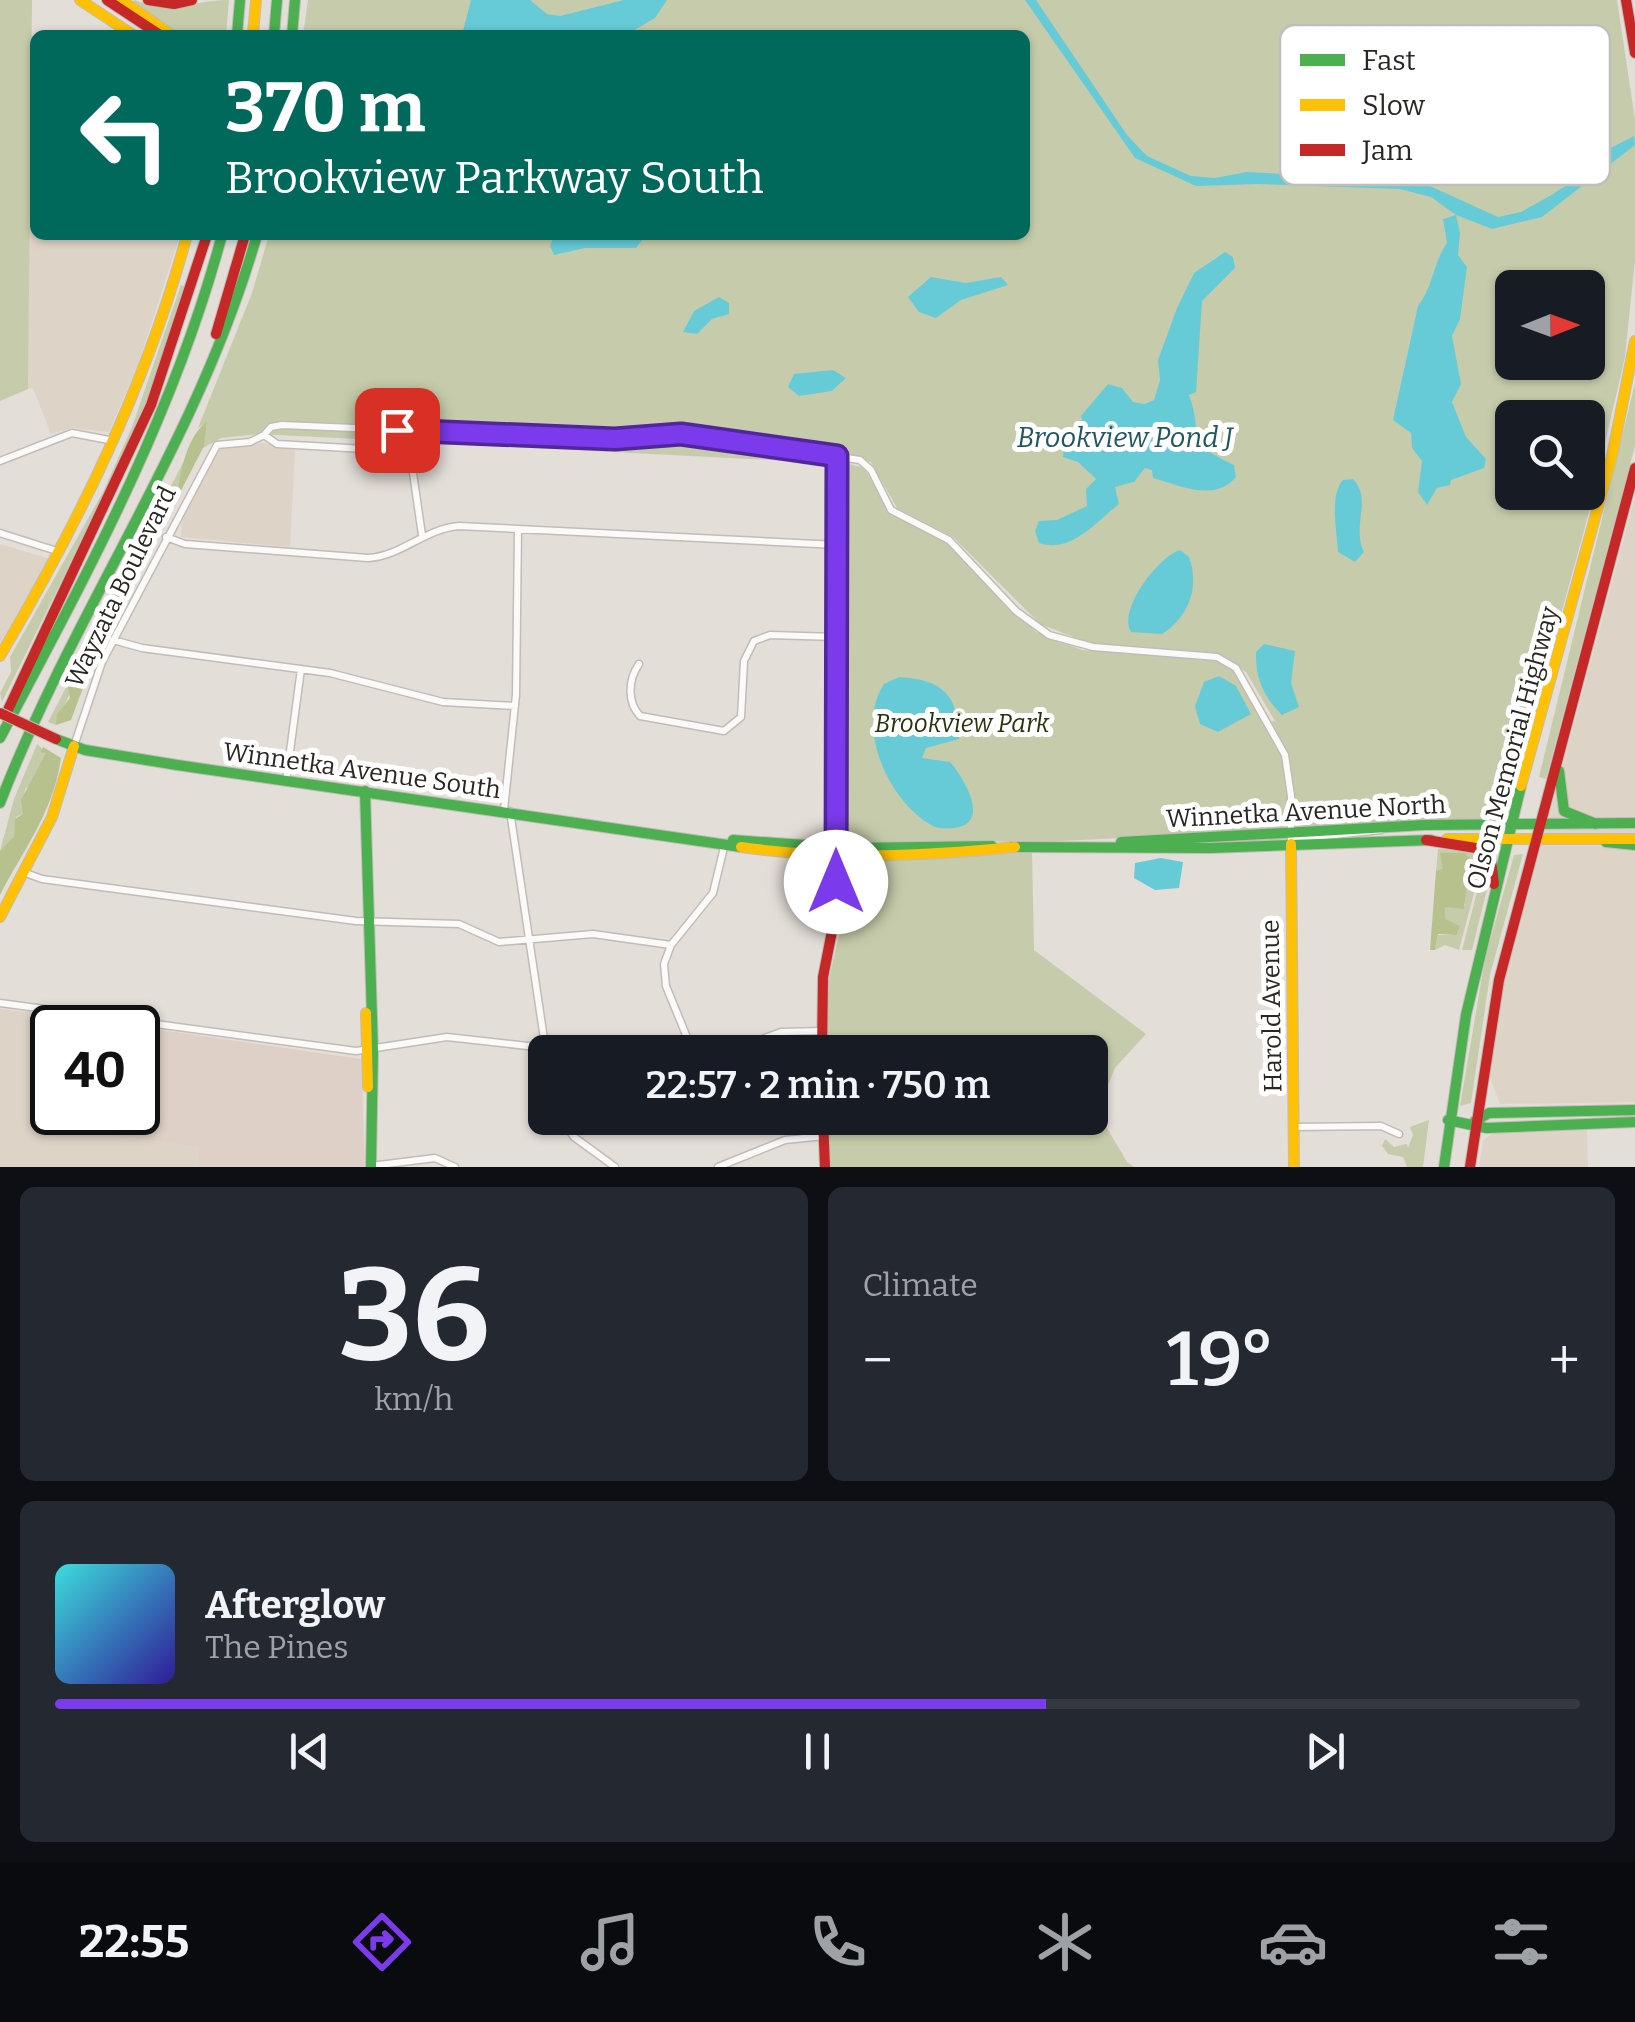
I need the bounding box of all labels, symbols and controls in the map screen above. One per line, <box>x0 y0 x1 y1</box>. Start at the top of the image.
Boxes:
legend <box>1280 25 1610 185</box>
text: Fast <box>1362 44 1416 77</box>
text: 370 m <box>225 66 426 150</box>
icon: left <box>60 70 190 200</box>
text: Slow <box>1362 89 1425 122</box>
text: Jam <box>1361 134 1413 167</box>
text: Brookview Parkway South <box>225 151 764 205</box>
north arrow <box>1495 270 1605 380</box>
map controls <box>1495 270 1605 510</box>
pin <box>355 388 440 473</box>
button: search <box>1495 400 1605 510</box>
icon: arrive <box>370 403 425 458</box>
water label: Brookview Pond J <box>1017 421 1235 454</box>
street label: Wayzata Boulevard <box>59 481 183 693</box>
street label: Olson Memorial Highway <box>1461 602 1565 893</box>
park label: Brookview Park <box>875 709 1050 739</box>
street label: Winnetka Avenue South <box>221 737 503 805</box>
street label: Winnetka Avenue North <box>1165 790 1447 834</box>
position arrow <box>784 830 888 934</box>
street label: Harold Avenue <box>1255 919 1289 1093</box>
speed limit sign: 40 <box>30 1005 160 1135</box>
text: 22:57 · 2 min · 750 m <box>646 1062 990 1108</box>
text: 36 <box>338 1237 490 1393</box>
text: Climate <box>863 1266 978 1304</box>
text: 19° <box>1167 1315 1275 1405</box>
text: − <box>863 1328 893 1394</box>
text: + <box>1549 1328 1580 1394</box>
text: km/h <box>374 1380 453 1418</box>
text: Afterglow <box>205 1582 385 1628</box>
text: The Pines <box>205 1628 349 1666</box>
icon: previous <box>282 1724 337 1779</box>
icon: pause <box>790 1724 845 1779</box>
icon: next <box>1298 1724 1353 1779</box>
icon: directions <box>347 1907 417 1977</box>
icon: music <box>575 1907 645 1977</box>
icon: phone <box>803 1907 873 1977</box>
icon: climate <box>1030 1907 1100 1977</box>
icon: car <box>1258 1907 1328 1977</box>
icon: filters <box>1486 1907 1556 1977</box>
text: 22:55 <box>79 1915 189 1969</box>

